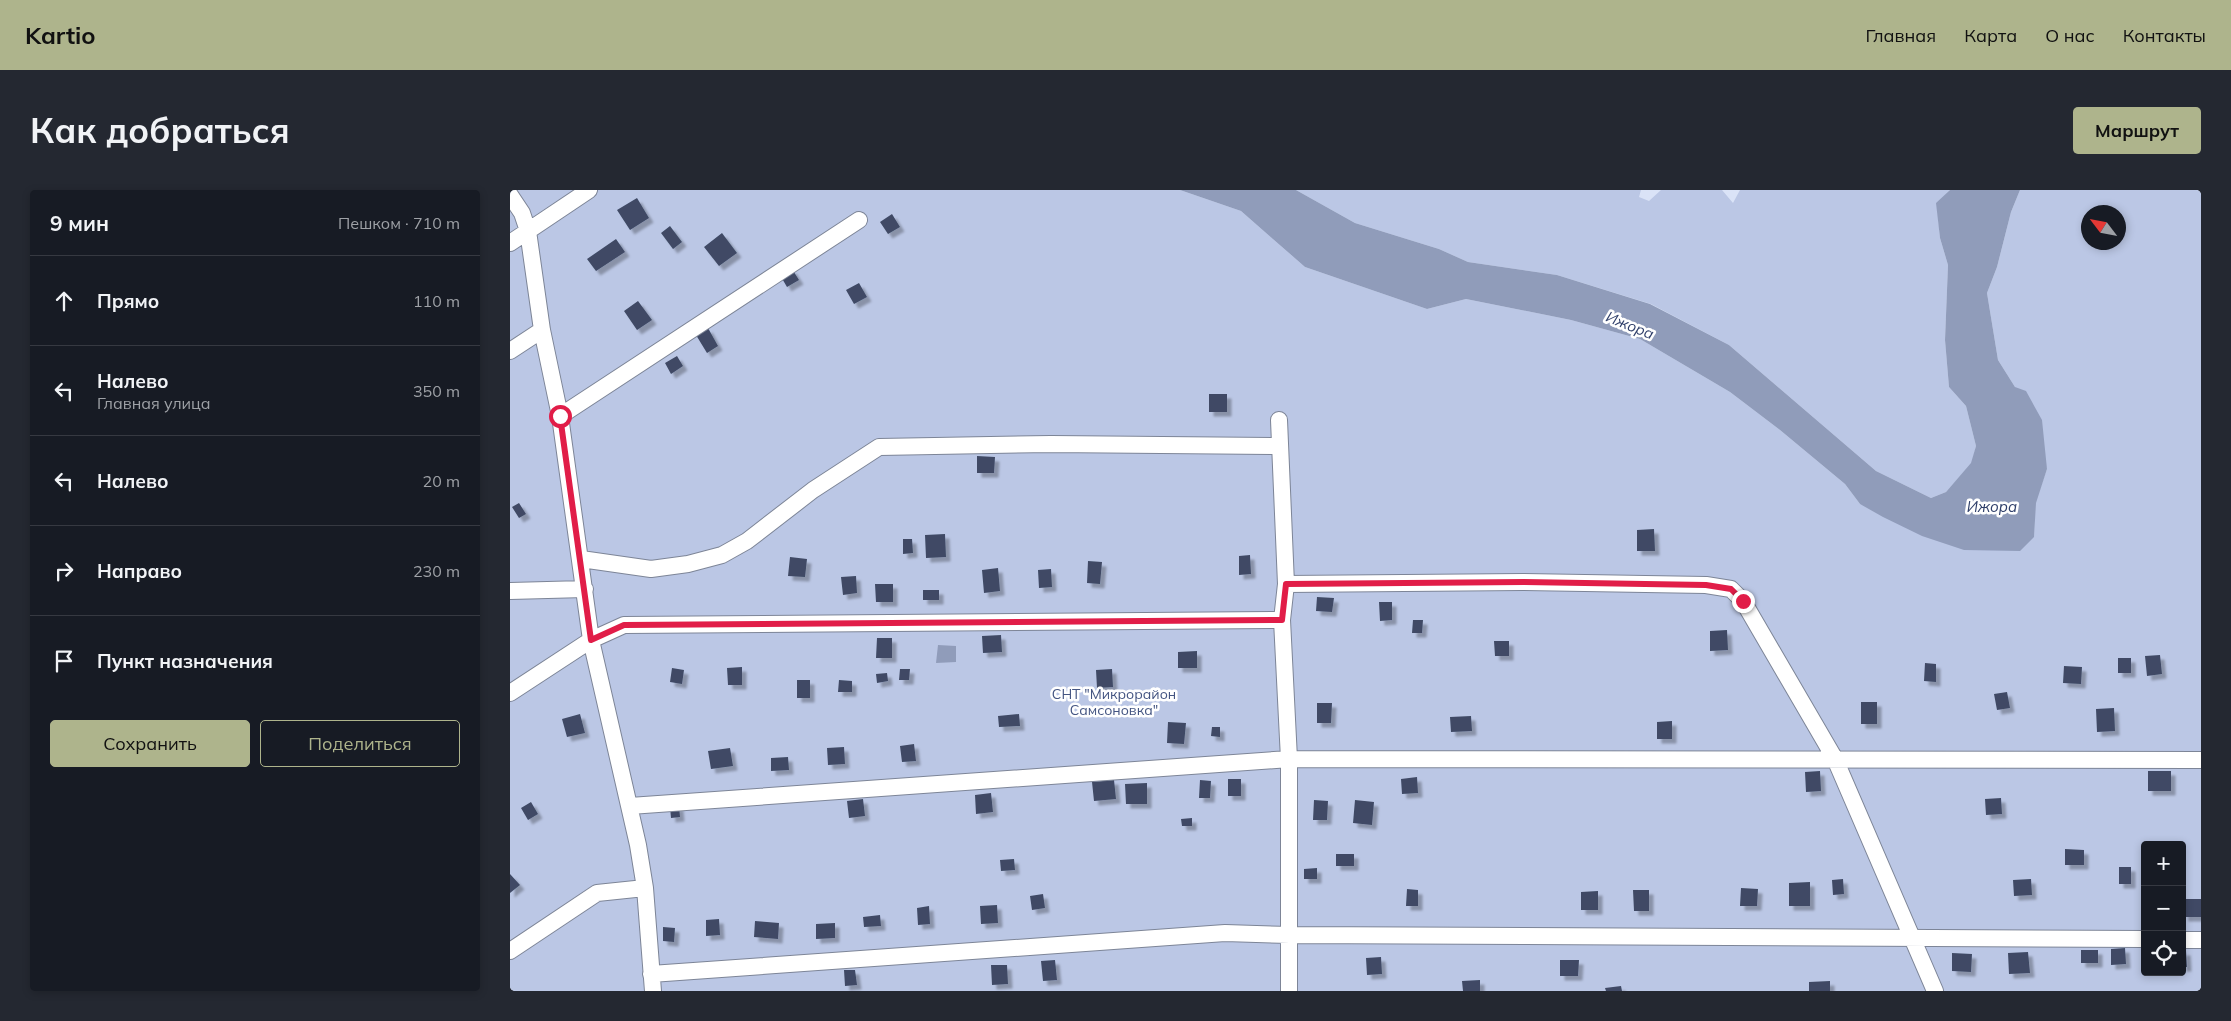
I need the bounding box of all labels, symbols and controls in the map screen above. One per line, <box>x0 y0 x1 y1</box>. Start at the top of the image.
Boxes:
text: Kartio <box>25 20 96 50</box>
text: Главная <box>1866 24 1936 47</box>
text: Карта <box>1964 24 2017 47</box>
text: О нас <box>2045 24 2095 47</box>
text: Контакты <box>2123 24 2206 47</box>
button: Маршрут <box>2073 107 2201 154</box>
text: Как добраться <box>30 108 290 152</box>
north arrow <box>2081 205 2126 250</box>
text: 9 мин <box>50 210 109 236</box>
text: Пешком · 710 m <box>338 213 460 233</box>
icon: ahead <box>50 287 78 315</box>
text: Прямо <box>97 289 159 313</box>
text: 110 m <box>413 291 460 311</box>
water label: Ижора <box>1603 307 1657 343</box>
text: Налево <box>97 369 169 393</box>
icon: left <box>50 377 78 405</box>
text: 350 m <box>413 381 460 401</box>
text: Главная улица <box>97 393 211 413</box>
route start <box>549 405 572 428</box>
icon: left <box>50 467 78 495</box>
text: Налево <box>97 469 169 493</box>
text: 20 m <box>423 471 460 491</box>
water label: Ижора <box>1967 497 2017 516</box>
icon: right <box>50 557 78 585</box>
text: Направо <box>97 559 182 583</box>
text: 230 m <box>413 561 460 581</box>
route end <box>1732 590 1755 613</box>
icon: arrive <box>50 647 78 675</box>
text: Пункт назначения <box>97 649 273 673</box>
park label: СНТ "Микрорайон Самсоновка" <box>1052 685 1176 719</box>
button: Сохранить <box>50 720 250 767</box>
button: Поделиться <box>260 720 460 767</box>
map controls <box>2141 841 2186 976</box>
button: + <box>2141 841 2186 886</box>
button: − <box>2141 886 2186 931</box>
button: locate <box>2141 931 2186 976</box>

